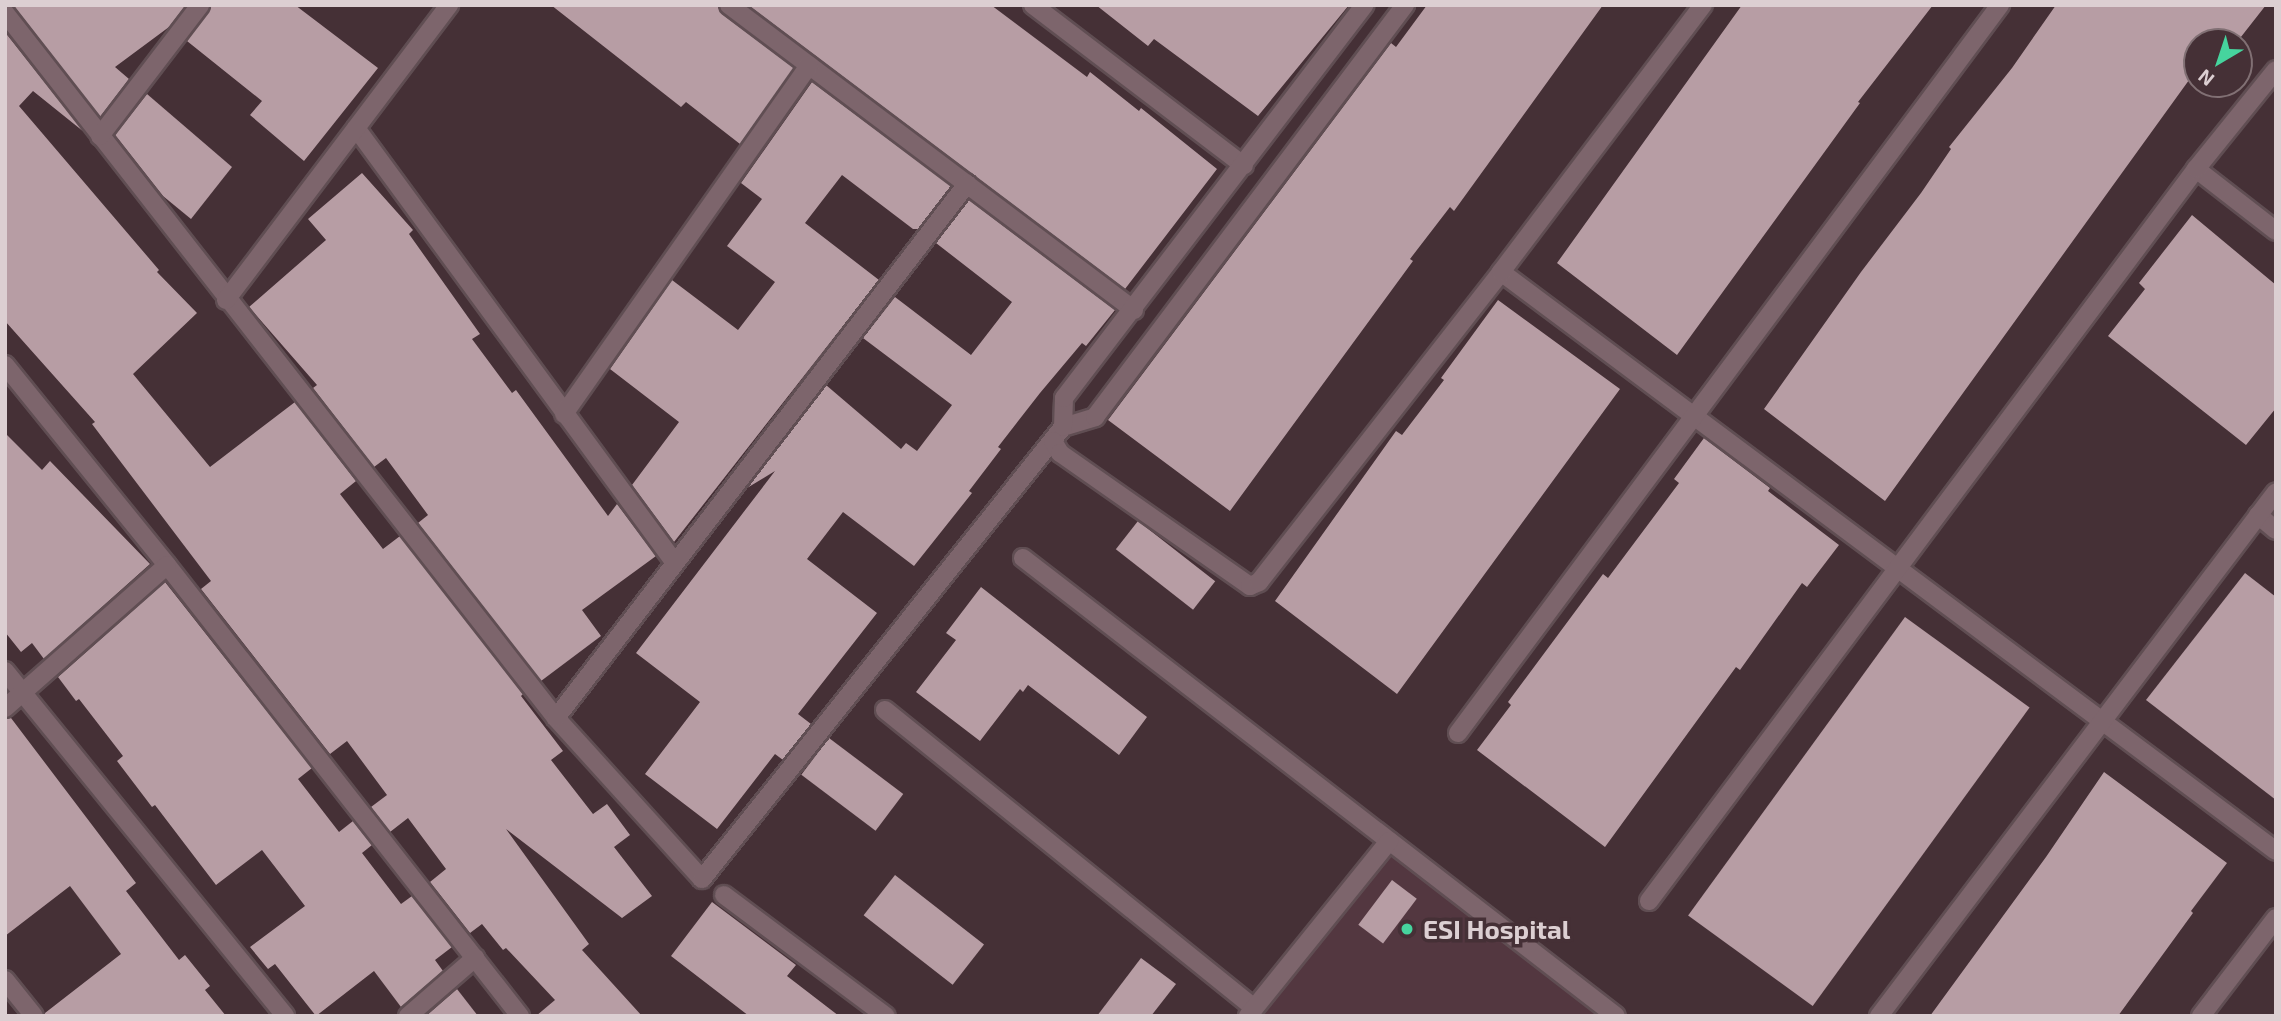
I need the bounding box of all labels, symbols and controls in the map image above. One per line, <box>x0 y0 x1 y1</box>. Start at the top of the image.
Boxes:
north arrow <box>2183 28 2253 98</box>
text: N <box>2193 65 2218 91</box>
place label: ESI Hospital <box>1423 913 1570 945</box>
marker: ESI Hospital <box>1397 919 1417 939</box>

